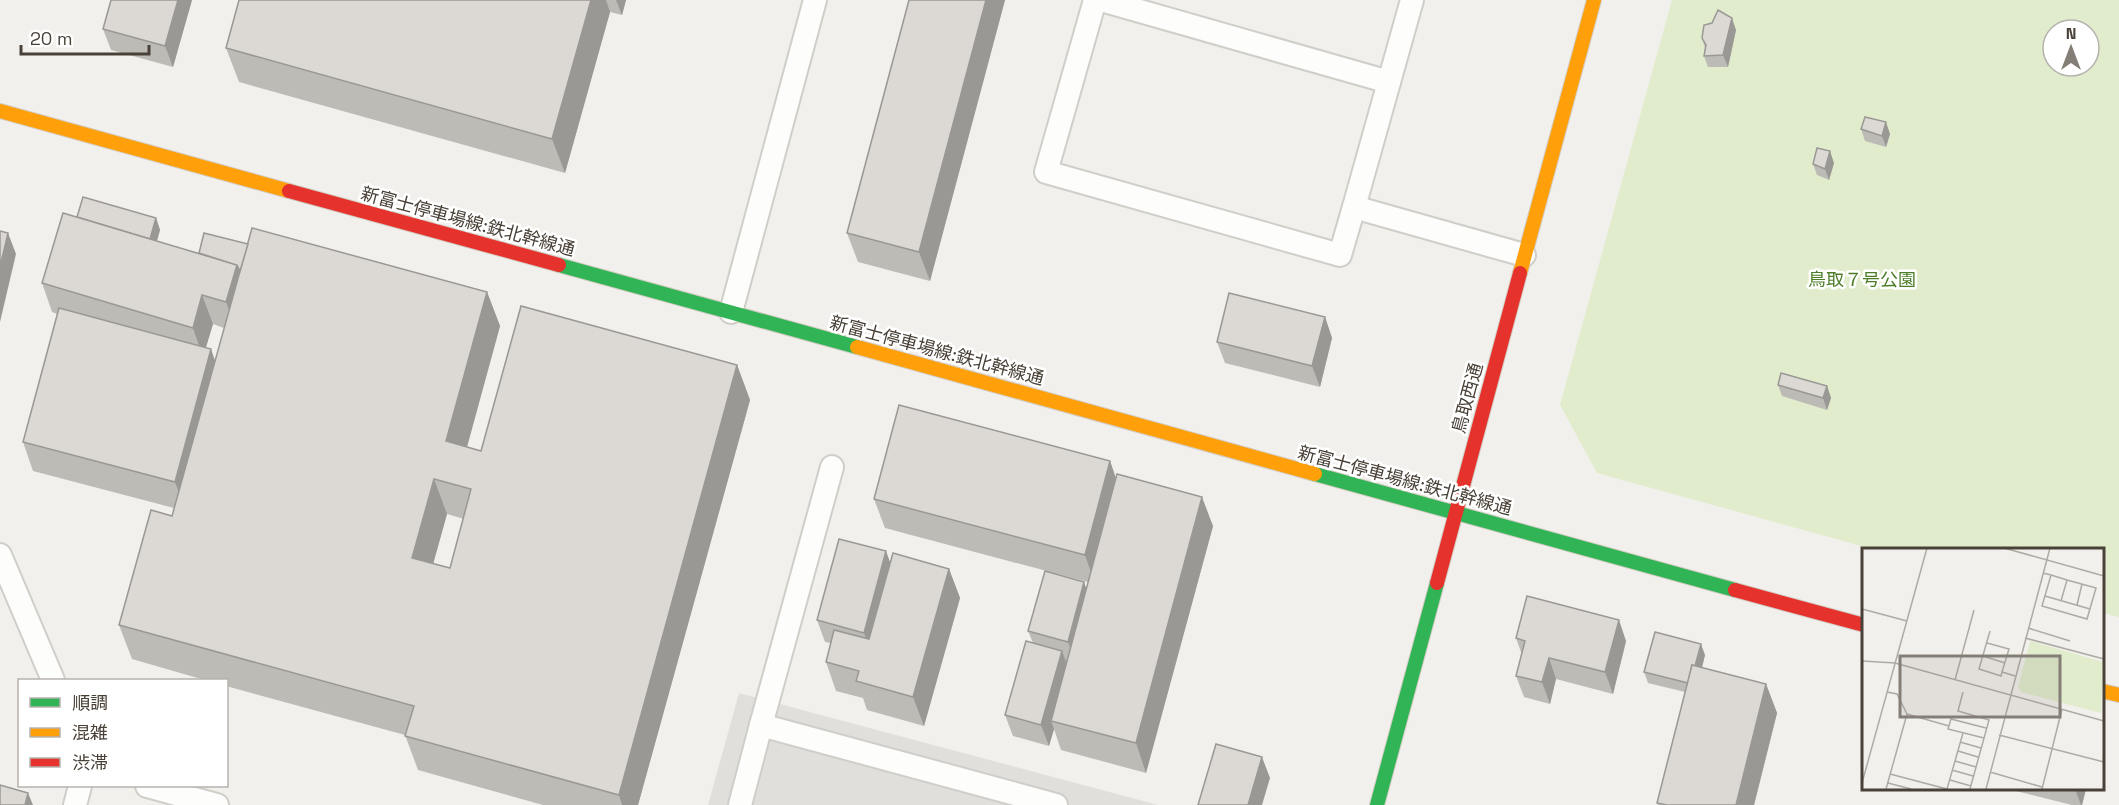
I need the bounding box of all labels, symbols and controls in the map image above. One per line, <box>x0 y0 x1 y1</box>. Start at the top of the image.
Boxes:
scale bar <box>21 18 148 56</box>
north arrow <box>2041 18 2101 78</box>
text: N <box>2066 23 2076 44</box>
text: 20 m <box>30 27 73 50</box>
street label: 新富士停車場線:鉄北幹線通 <box>359 181 577 261</box>
park label: 鳥取７号公園 <box>1808 268 1916 291</box>
street label: 新富士停車場線:鉄北幹線通 <box>828 310 1046 390</box>
street label: 鳥取西通 <box>1447 360 1487 436</box>
street label: 新富士停車場線:鉄北幹線通 <box>1296 440 1514 520</box>
inset map <box>1862 548 2104 790</box>
legend <box>18 679 228 787</box>
text: 順調 <box>72 691 108 714</box>
text: 混雑 <box>72 721 108 744</box>
text: 渋滞 <box>72 751 108 774</box>

